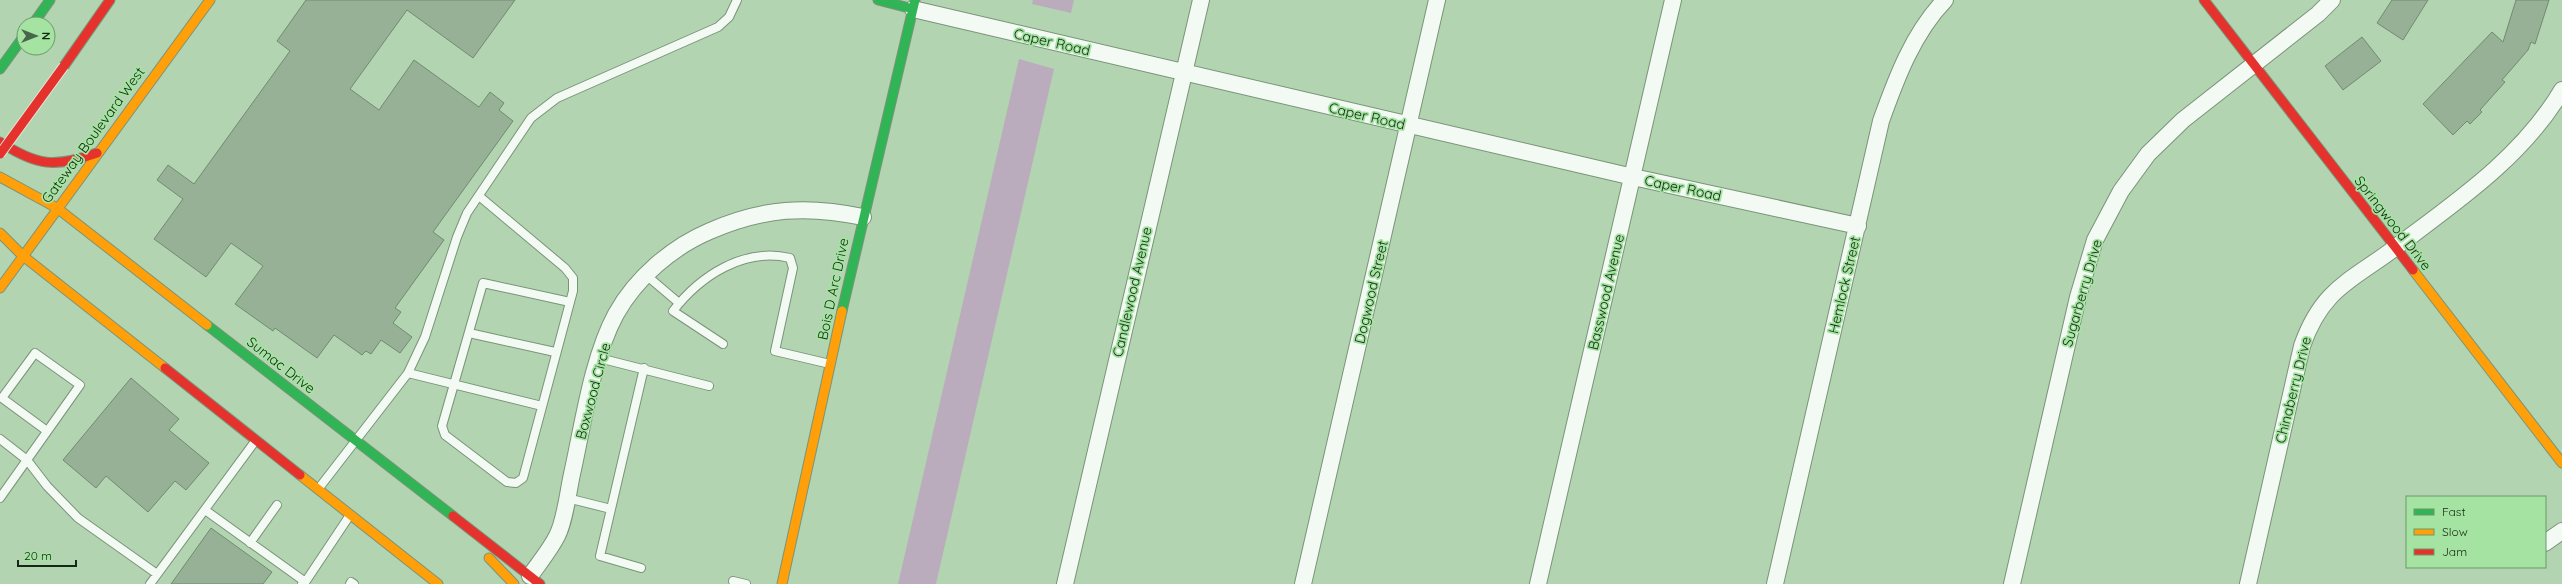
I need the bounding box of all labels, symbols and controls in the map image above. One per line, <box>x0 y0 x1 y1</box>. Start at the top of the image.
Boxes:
north arrow <box>16 16 56 56</box>
street label: Caper Road <box>1012 24 1092 60</box>
text: N <box>39 32 53 40</box>
street label: Gateway Boulevard West <box>37 63 149 207</box>
street label: Caper Road <box>1327 98 1407 134</box>
street label: Caper Road <box>1643 171 1723 205</box>
street label: Springwood Drive <box>2351 172 2436 274</box>
street label: Candlewood Avenue <box>1108 225 1156 359</box>
street label: Basswood Avenue <box>1584 232 1628 352</box>
street label: Hemlock Street <box>1824 234 1864 335</box>
street label: Bois D Arc Drive <box>813 236 853 342</box>
street label: Sugarberry Drive <box>2058 237 2106 349</box>
street label: Dogwood Street <box>1350 238 1392 345</box>
street label: Sumac Drive <box>243 333 319 397</box>
street label: Chinaberry Drive <box>2271 335 2315 445</box>
street label: Boxwood Circle <box>571 341 615 441</box>
legend <box>2406 496 2546 568</box>
text: Fast <box>2442 504 2466 519</box>
text: Slow <box>2442 524 2468 539</box>
scale bar <box>18 542 76 568</box>
text: Jam <box>2442 544 2467 559</box>
text: 20 m <box>24 548 52 563</box>

